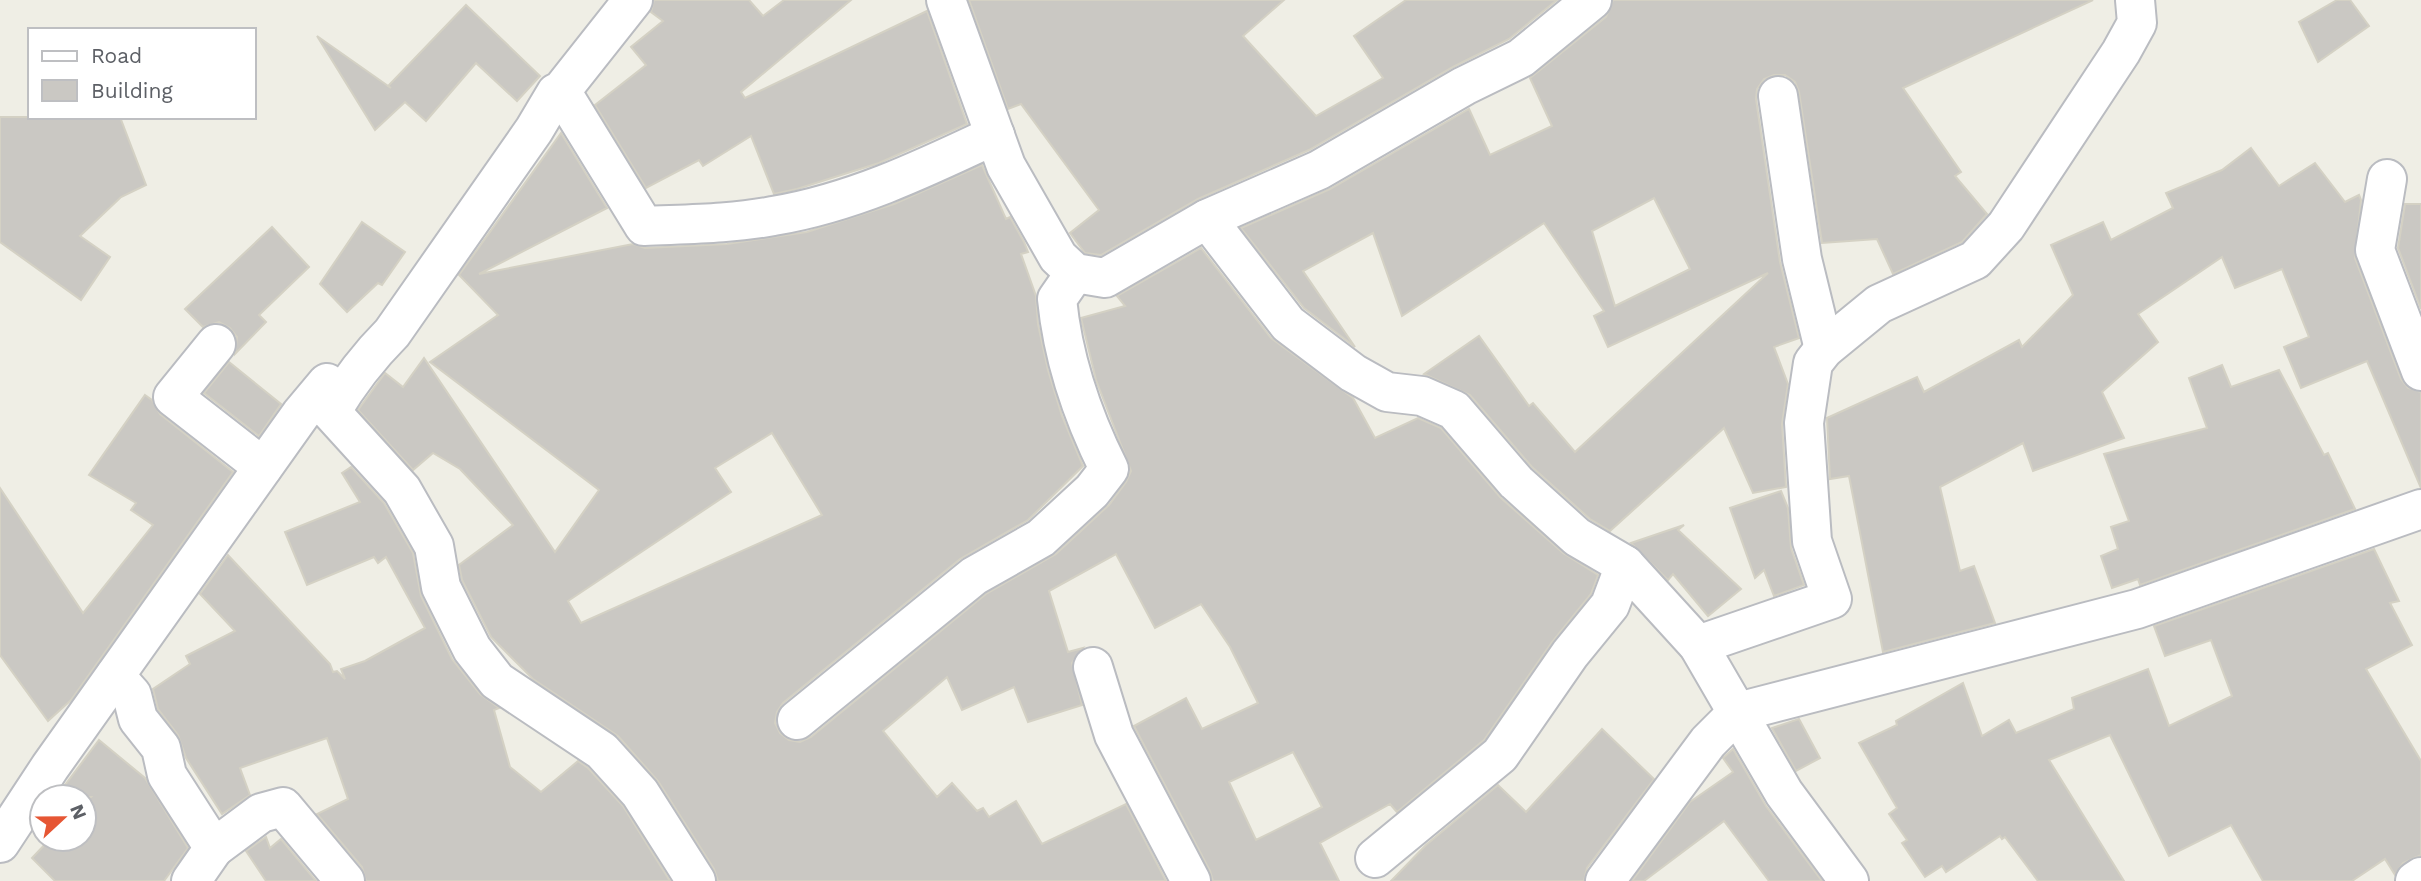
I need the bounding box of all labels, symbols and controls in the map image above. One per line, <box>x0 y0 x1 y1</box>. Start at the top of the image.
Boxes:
legend <box>28 28 256 119</box>
text: Road <box>91 43 142 68</box>
text: Building <box>91 78 173 103</box>
north arrow <box>28 783 98 853</box>
text: N <box>65 801 92 823</box>

